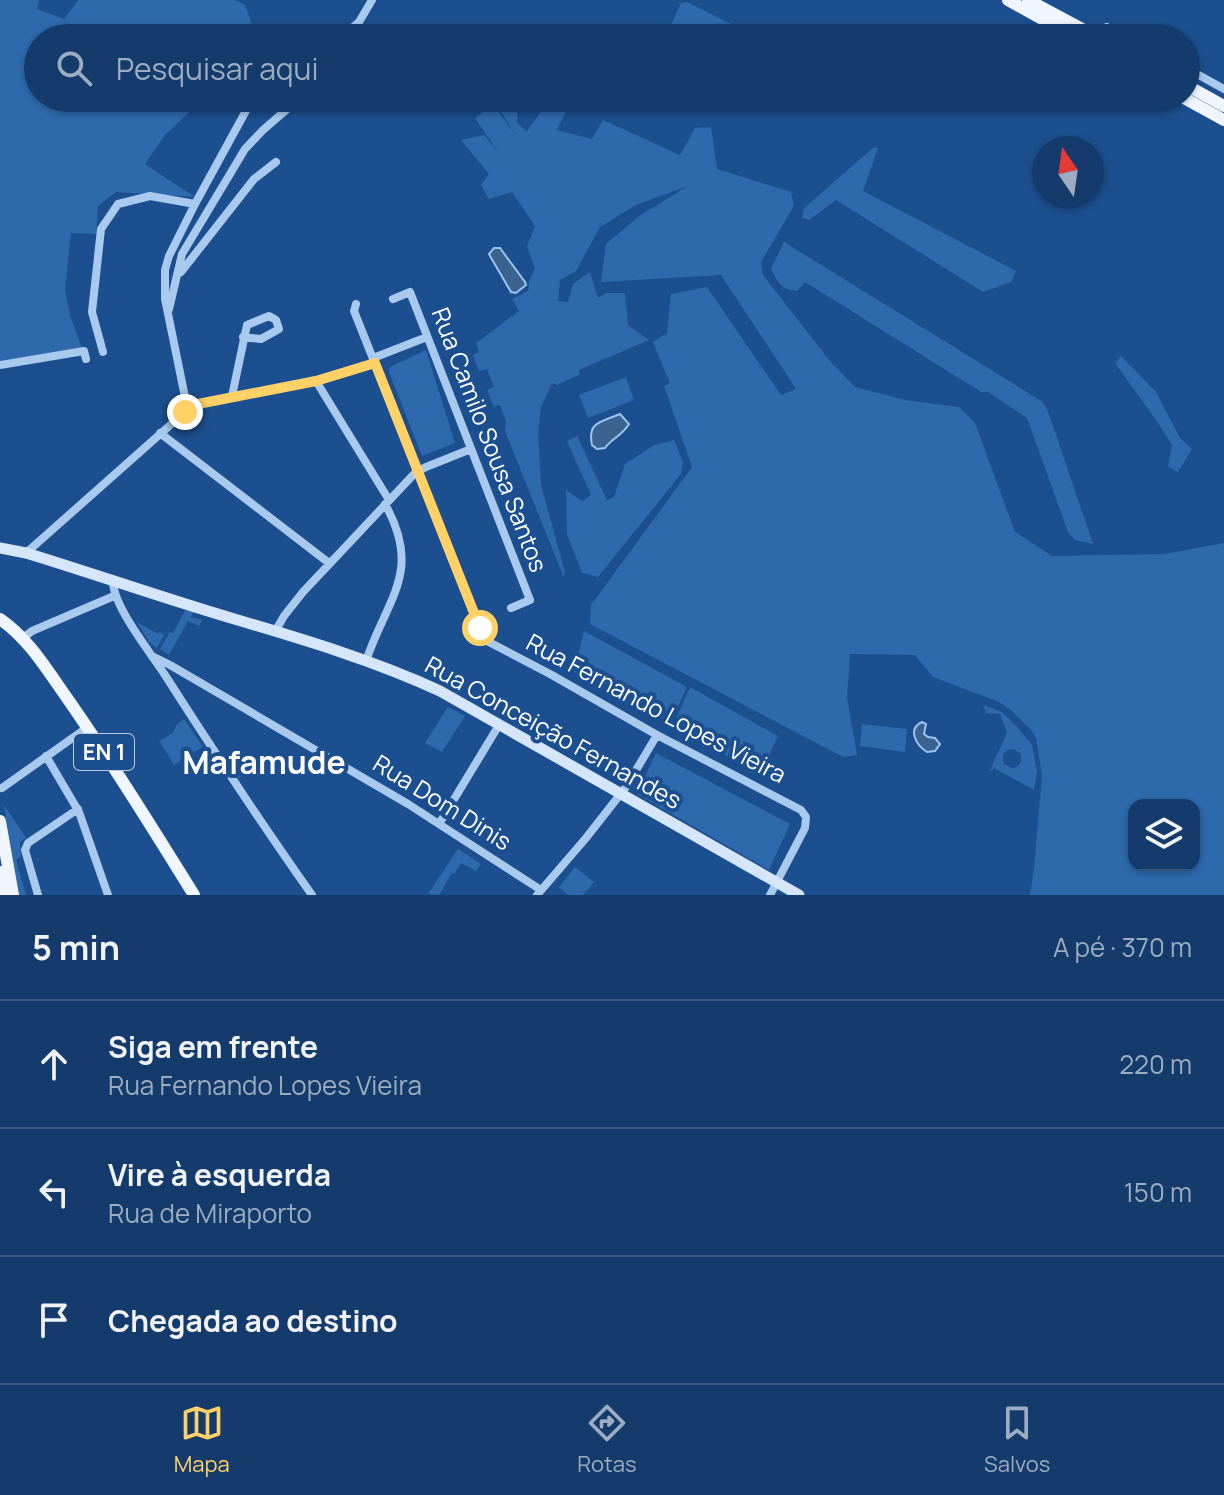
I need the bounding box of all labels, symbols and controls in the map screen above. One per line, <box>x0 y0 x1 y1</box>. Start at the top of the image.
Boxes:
search box <box>24 24 1200 112</box>
icon: search <box>52 46 96 90</box>
text: Pesquisar aqui <box>116 48 318 89</box>
north arrow <box>1032 136 1104 208</box>
street label: Rua Camilo Sousa Santos <box>425 302 556 576</box>
route end <box>167 394 203 430</box>
route start <box>462 610 498 646</box>
street label: Rua Fernando Lopes Vieira <box>521 625 792 790</box>
street label: Rua Conceição Fernandes <box>420 647 688 816</box>
road number: EN 1 <box>74 734 134 770</box>
district label: Mafamude <box>182 740 346 784</box>
street label: Rua Dom Dinis <box>367 746 518 857</box>
map controls <box>1128 799 1200 871</box>
button: layers <box>1128 799 1200 871</box>
text: 5 min <box>32 924 120 970</box>
text: A pé · 370 m <box>1053 929 1192 965</box>
text: Siga em frente <box>108 1026 318 1067</box>
icon: ahead <box>32 1042 76 1086</box>
text: 220 m <box>1119 1046 1192 1082</box>
text: Rua Fernando Lopes Vieira <box>108 1067 422 1103</box>
text: Vire à esquerda <box>108 1154 331 1195</box>
icon: left <box>32 1170 76 1214</box>
text: 150 m <box>1124 1174 1192 1210</box>
text: Rua de Miraporto <box>108 1195 312 1231</box>
icon: arrive <box>32 1298 76 1342</box>
text: Chegada ao destino <box>108 1300 398 1341</box>
tab: Mapa <box>174 1401 230 1479</box>
tab: Rotas <box>577 1401 637 1479</box>
tab: Salvos <box>984 1401 1050 1479</box>

